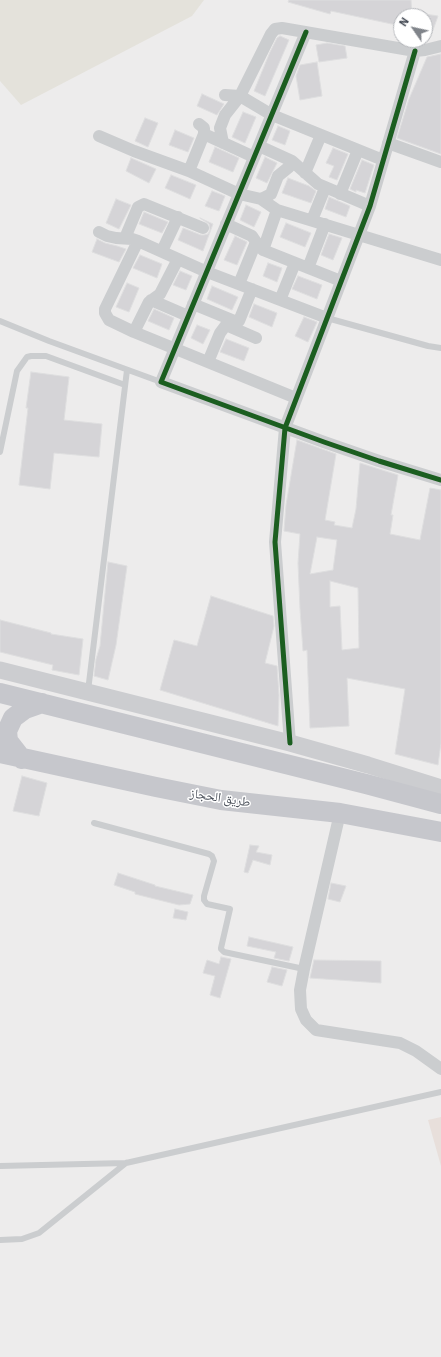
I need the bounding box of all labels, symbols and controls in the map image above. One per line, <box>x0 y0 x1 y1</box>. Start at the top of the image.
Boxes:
north arrow <box>393 8 433 48</box>
text: N <box>396 15 412 29</box>
street label: طريق الحجاز <box>189 786 251 810</box>

